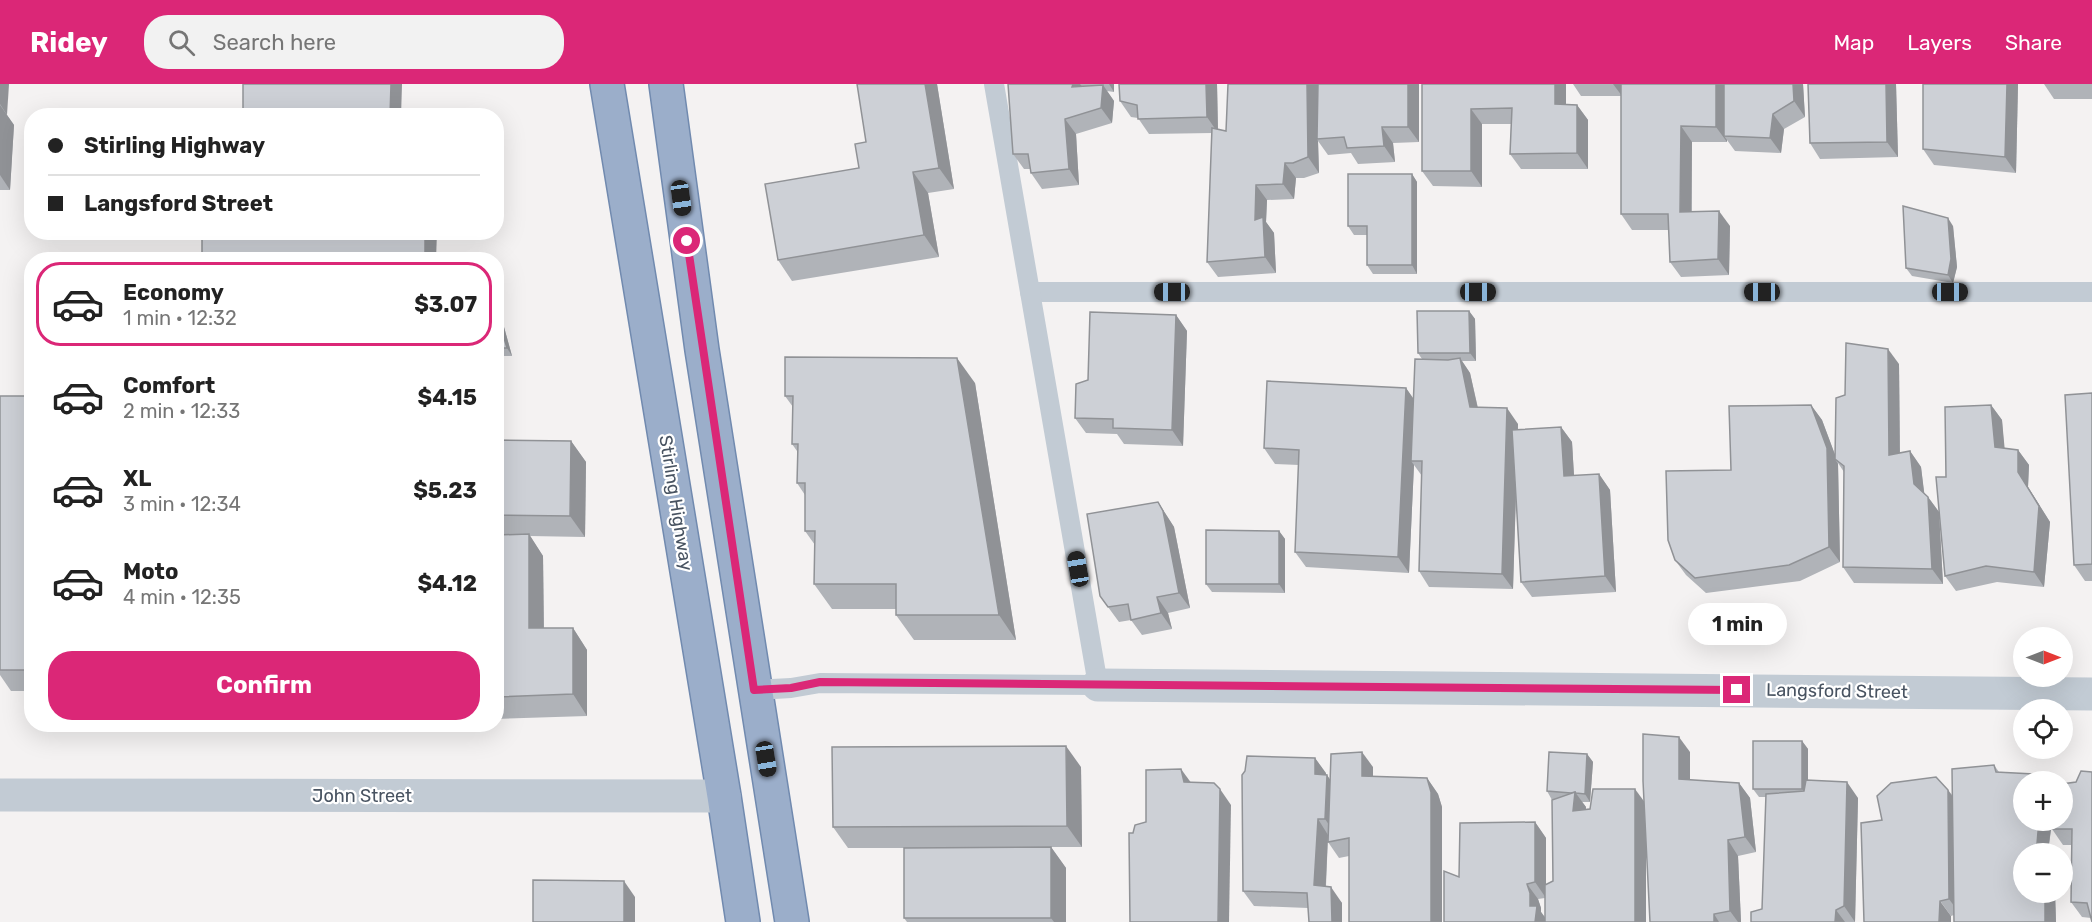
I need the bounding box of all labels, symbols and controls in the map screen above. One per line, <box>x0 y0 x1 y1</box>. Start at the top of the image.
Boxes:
search box <box>144 15 564 69</box>
text: Ridey <box>30 26 108 59</box>
icon: search <box>165 26 198 59</box>
text: Search here <box>213 29 336 56</box>
text: Map <box>1833 30 1874 55</box>
text: Layers <box>1907 30 1972 55</box>
text: Share <box>2005 30 2062 55</box>
text: Stirling Highway <box>84 132 265 159</box>
car <box>670 179 692 217</box>
text: Langsford Street <box>84 190 273 217</box>
route start <box>673 227 700 254</box>
icon: car <box>51 277 105 331</box>
text: Economy <box>123 279 224 306</box>
car <box>1154 283 1190 301</box>
car <box>1460 283 1496 301</box>
car <box>1744 283 1780 301</box>
car <box>1932 283 1968 301</box>
text: $3.07 <box>414 291 477 318</box>
text: 1 min · 12:32 <box>123 306 237 330</box>
icon: car <box>51 370 105 424</box>
text: Comfort <box>123 372 215 399</box>
text: $4.15 <box>417 384 477 411</box>
text: 2 min · 12:33 <box>123 399 240 423</box>
street label: Stirling Highway <box>654 434 698 572</box>
icon: car <box>51 463 105 517</box>
text: XL <box>123 465 151 492</box>
text: $5.23 <box>413 477 477 504</box>
text: 3 min · 12:34 <box>123 492 241 516</box>
car <box>1066 550 1090 588</box>
icon: car <box>51 556 105 610</box>
text: Moto <box>123 558 178 585</box>
text: $4.12 <box>417 570 477 597</box>
text: 4 min · 12:35 <box>123 585 241 609</box>
callout: 1 min <box>1688 603 1786 645</box>
text: 1 min <box>1712 612 1763 636</box>
north arrow <box>2013 627 2073 687</box>
map controls <box>2013 627 2073 903</box>
button: Confirm <box>48 651 480 720</box>
route end <box>1723 676 1750 703</box>
street label: Langsford Street <box>1766 679 1908 703</box>
button: locate <box>2013 699 2073 759</box>
car <box>754 740 778 778</box>
button: + <box>2013 771 2073 831</box>
street label: John Street <box>312 785 412 807</box>
button: − <box>2013 843 2073 903</box>

